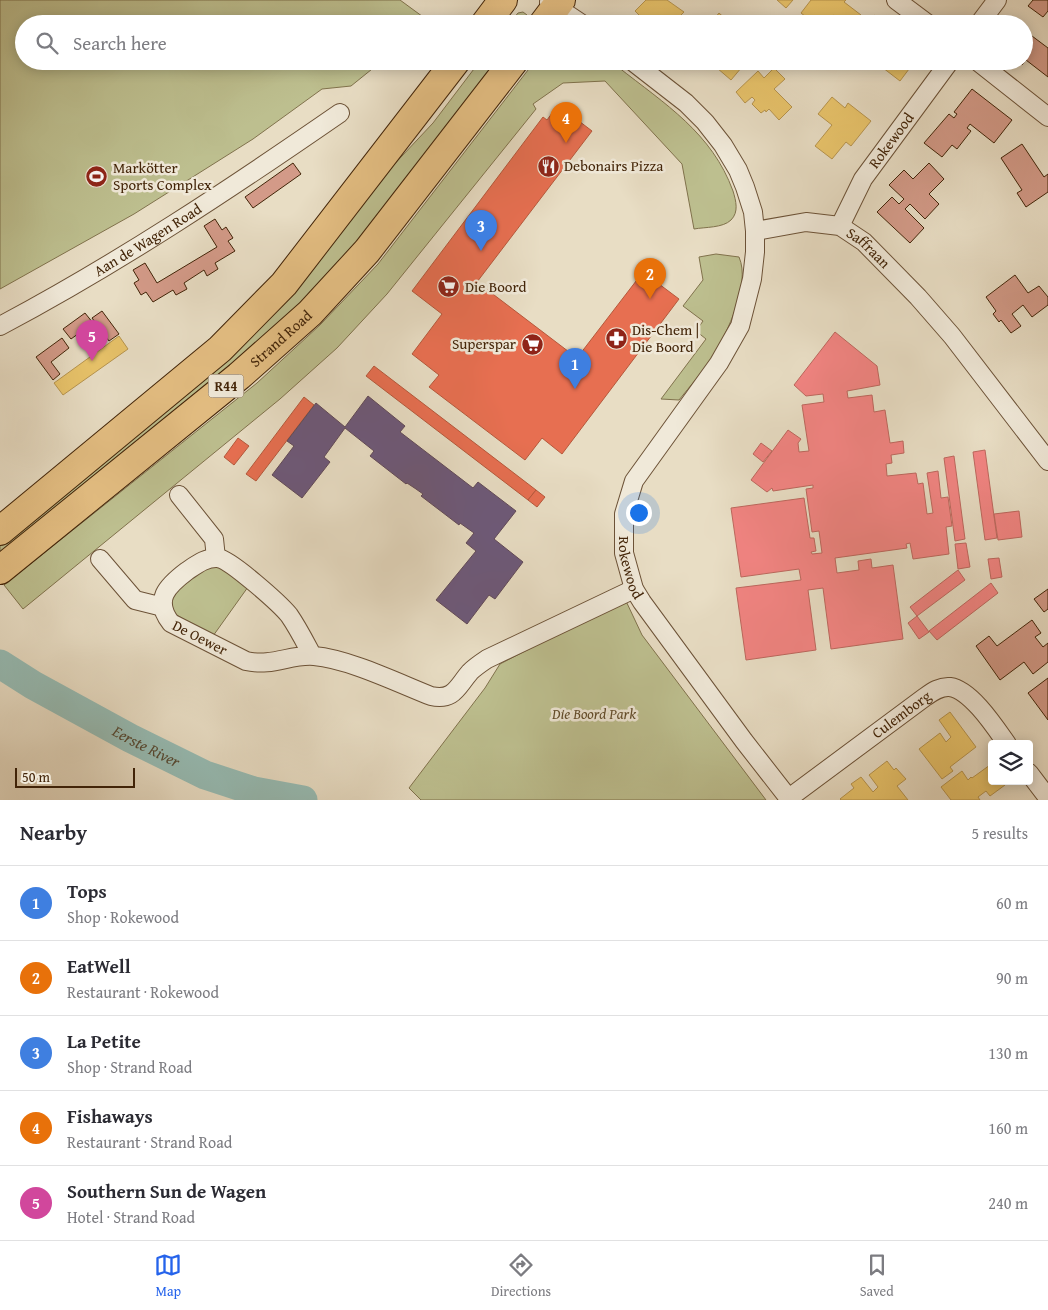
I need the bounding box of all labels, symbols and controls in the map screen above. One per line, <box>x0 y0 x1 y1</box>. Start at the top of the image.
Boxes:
search box <box>15 15 1033 70</box>
icon: search <box>33 29 61 57</box>
text: Search here <box>73 29 167 57</box>
pin: 4 <box>550 102 582 143</box>
street label: Rokewood <box>863 108 918 172</box>
restaurant icon: Debonairs Pizza <box>536 154 560 178</box>
place label: Debonairs Pizza <box>564 155 663 176</box>
place label: Markötter Sports Complex <box>113 157 212 195</box>
sports icon: Markötter Sports Complex <box>85 165 109 189</box>
street label: Aan de Wagen Road <box>90 198 205 281</box>
pin: 3 <box>465 210 497 251</box>
street label: Saffraan <box>842 222 896 273</box>
pin: 2 <box>634 258 666 299</box>
supermarket icon: Die Boord <box>437 275 461 299</box>
place label: Die Boord <box>465 276 527 297</box>
street label: Strand Road <box>245 305 316 372</box>
place label: Dis-Chem | Die Boord <box>632 319 699 357</box>
pin: 5 <box>76 320 108 361</box>
pharmacy icon: Dis-Chem | Die Boord <box>604 327 628 351</box>
supermarket icon: Superspar <box>520 332 544 356</box>
place label: Superspar <box>452 333 516 354</box>
pin: 1 <box>559 348 591 389</box>
road number: R44 <box>208 374 244 398</box>
your location <box>626 500 652 526</box>
street label: Rokewood <box>614 536 649 603</box>
street label: De Oewer <box>169 614 231 660</box>
street label: Culemborg <box>867 685 935 743</box>
park label: Die Boord Park <box>551 703 636 724</box>
water label: Eerste River <box>108 718 185 773</box>
map controls <box>988 740 1033 785</box>
button: layers <box>988 740 1033 785</box>
scale bar <box>15 765 135 788</box>
text: 50 m <box>22 767 50 787</box>
text: Nearby <box>20 817 87 848</box>
text: 5 results <box>971 821 1028 845</box>
text: Tops <box>67 877 107 905</box>
text: 1 <box>32 891 40 915</box>
text: 60 m <box>996 891 1028 915</box>
text: Shop · Rokewood <box>67 905 179 929</box>
text: EatWell <box>67 952 131 980</box>
text: 2 <box>32 966 40 990</box>
text: 90 m <box>996 966 1028 990</box>
text: Restaurant · Rokewood <box>67 980 219 1004</box>
text: La Petite <box>67 1027 141 1055</box>
text: 3 <box>32 1041 40 1065</box>
text: 130 m <box>988 1041 1028 1065</box>
text: Shop · Strand Road <box>67 1055 192 1079</box>
text: Fishaways <box>67 1102 153 1130</box>
text: 4 <box>32 1116 40 1140</box>
text: 160 m <box>988 1116 1028 1140</box>
text: Restaurant · Strand Road <box>67 1130 232 1154</box>
text: Southern Sun de Wagen <box>67 1177 266 1205</box>
text: 5 <box>32 1191 40 1215</box>
text: 240 m <box>988 1191 1028 1215</box>
text: Hotel · Strand Road <box>67 1205 195 1229</box>
tab: Map <box>154 1251 182 1301</box>
tab: Directions <box>491 1251 551 1301</box>
tab: Saved <box>860 1251 894 1301</box>

